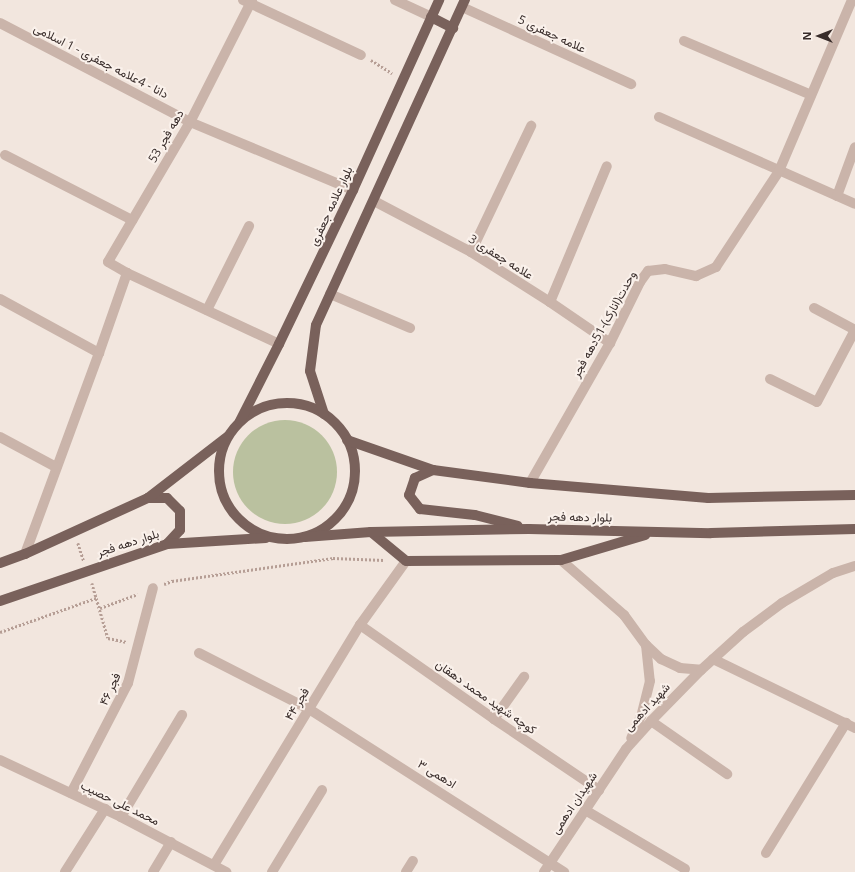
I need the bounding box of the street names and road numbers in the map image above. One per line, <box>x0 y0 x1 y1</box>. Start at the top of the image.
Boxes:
street label: علامه جعفری 5 <box>516 12 588 56</box>
street label: دانا - 4علامه جعفری - 1 اسلامی <box>31 21 171 101</box>
street label: دهه فجر 53 <box>145 107 187 165</box>
street label: بلوار علامه جعفری <box>306 164 356 248</box>
street label: علامه جعفری 3 <box>466 232 536 282</box>
street label: وحدت(انارک)-51دهه فجر <box>569 268 639 380</box>
street label: بلوار دهه فجر <box>548 509 612 525</box>
street label: بلوار دهه فجر <box>95 526 161 560</box>
street label: کوچه شهید محمد دهقان <box>433 657 539 737</box>
street label: فجر ۴۶ <box>96 670 124 708</box>
street label: شهید ادهمی <box>621 680 673 734</box>
street label: فجر ۴۴ <box>282 685 312 723</box>
street label: ادهمی ۳ <box>415 757 459 791</box>
street label: شهیدان ادهمی <box>548 769 600 837</box>
street label: محمد علی حصیب <box>78 778 162 828</box>

